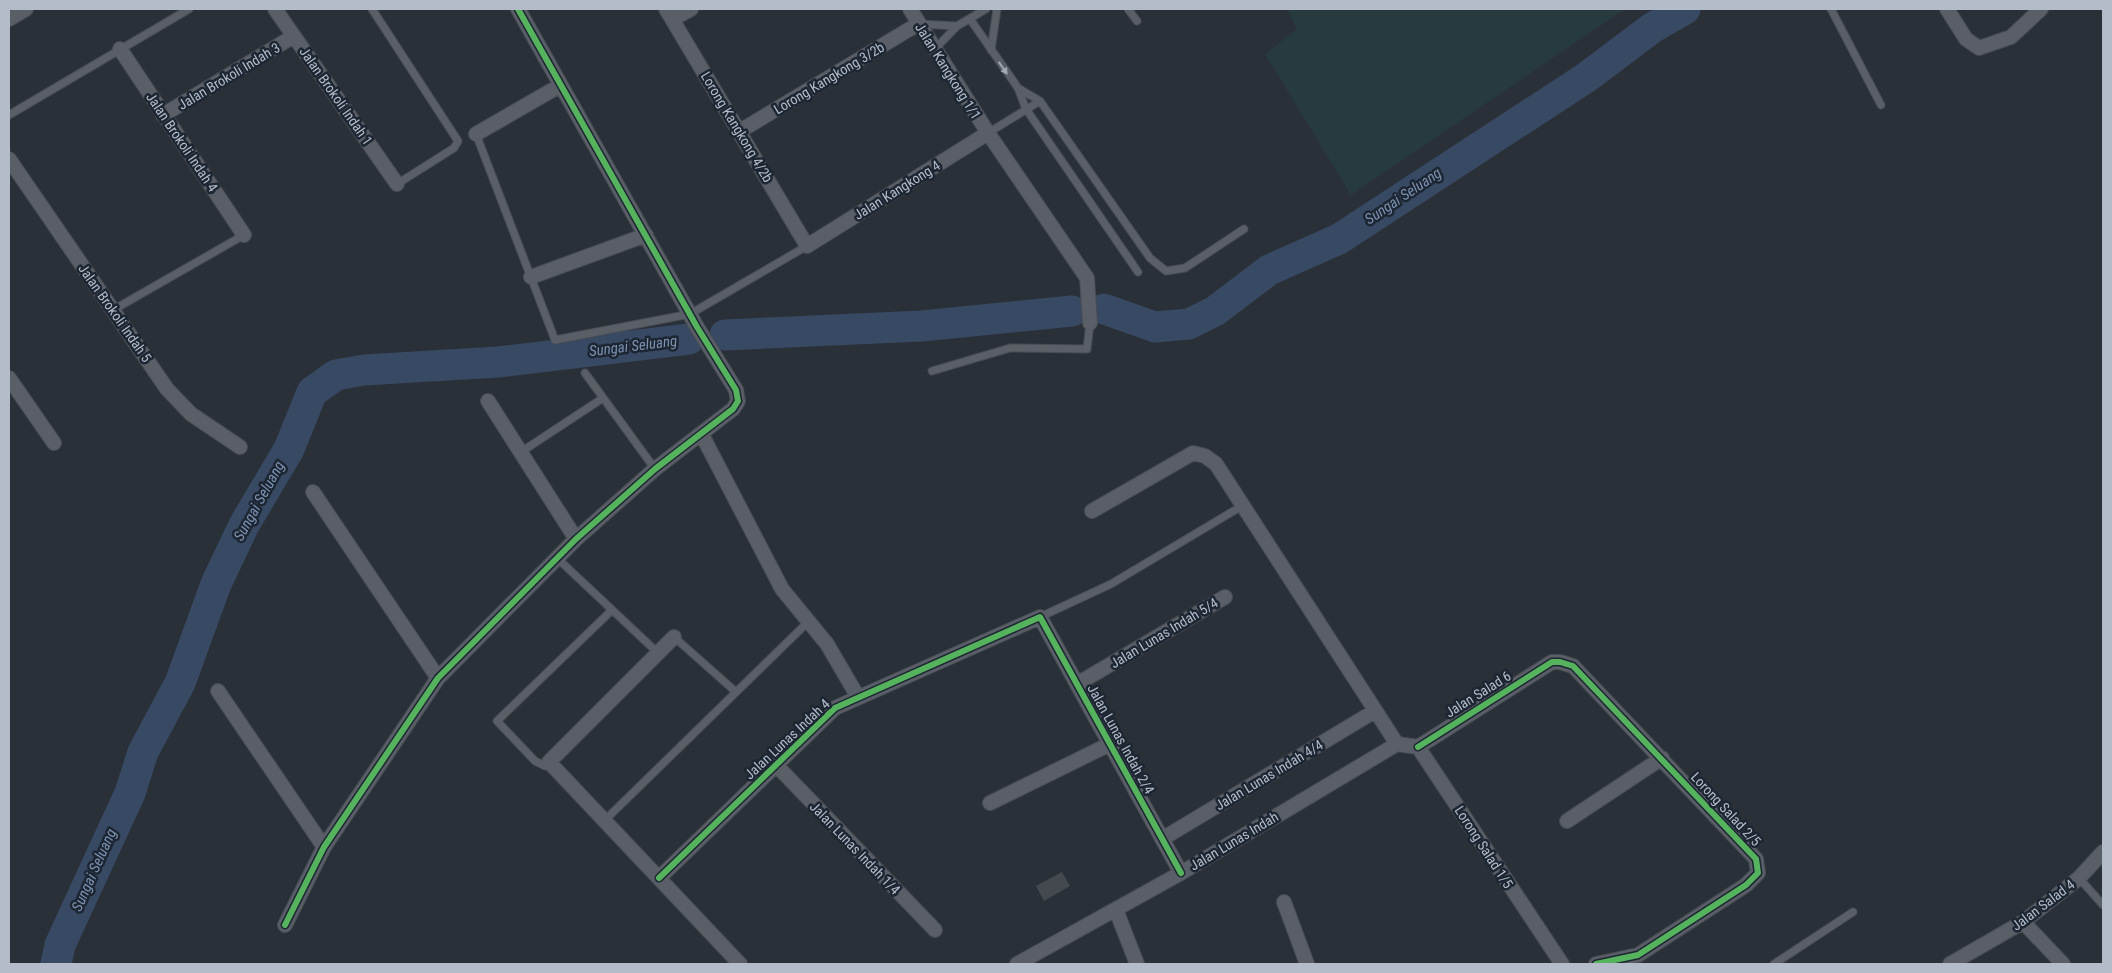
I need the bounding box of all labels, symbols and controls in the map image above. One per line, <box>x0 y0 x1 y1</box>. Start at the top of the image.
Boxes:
street label: Jalan Kangkong 1/1 <box>912 20 984 122</box>
street label: Jalan Brokoli Indah 3 <box>175 39 283 113</box>
street label: Lorong Kangkong 3/2b <box>771 39 887 117</box>
street label: Jalan Brokoli Indah 1 <box>296 44 376 148</box>
one-way arrow <box>998 61 1008 75</box>
street label: Lorong Kangkong 4/2b <box>698 69 776 185</box>
street label: Jalan Brokoli Indah 4 <box>143 89 221 195</box>
street label: Jalan Kangkong 4 <box>851 157 943 223</box>
water label: Sungai Seluang <box>1361 164 1445 228</box>
street label: Jalan Brokoli Indah 5 <box>75 261 155 365</box>
water label: Sungai Seluang <box>588 332 678 360</box>
water label: Sungai Seluang <box>230 458 288 544</box>
street label: Jalan Lunas Indah 5/4 <box>1107 595 1221 671</box>
street label: Jalan Salad 6 <box>1442 667 1514 720</box>
street label: Jalan Lunas Indah 2/4 <box>1084 682 1158 797</box>
street label: Jalan Lunas Indah 4 <box>741 695 833 783</box>
street label: Jalan Lunas Indah 4/4 <box>1212 737 1326 813</box>
street label: Lorong Salad 2/5 <box>1688 769 1764 849</box>
street label: Jalan Lunas Indah 1/4 <box>807 798 903 898</box>
street label: Lorong Salad 1/5 <box>1451 803 1517 891</box>
street label: Jalan Lunas Indah <box>1187 808 1281 874</box>
water label: Sungai Seluang <box>68 826 120 914</box>
street label: Jalan Salad 4 <box>2008 876 2078 934</box>

